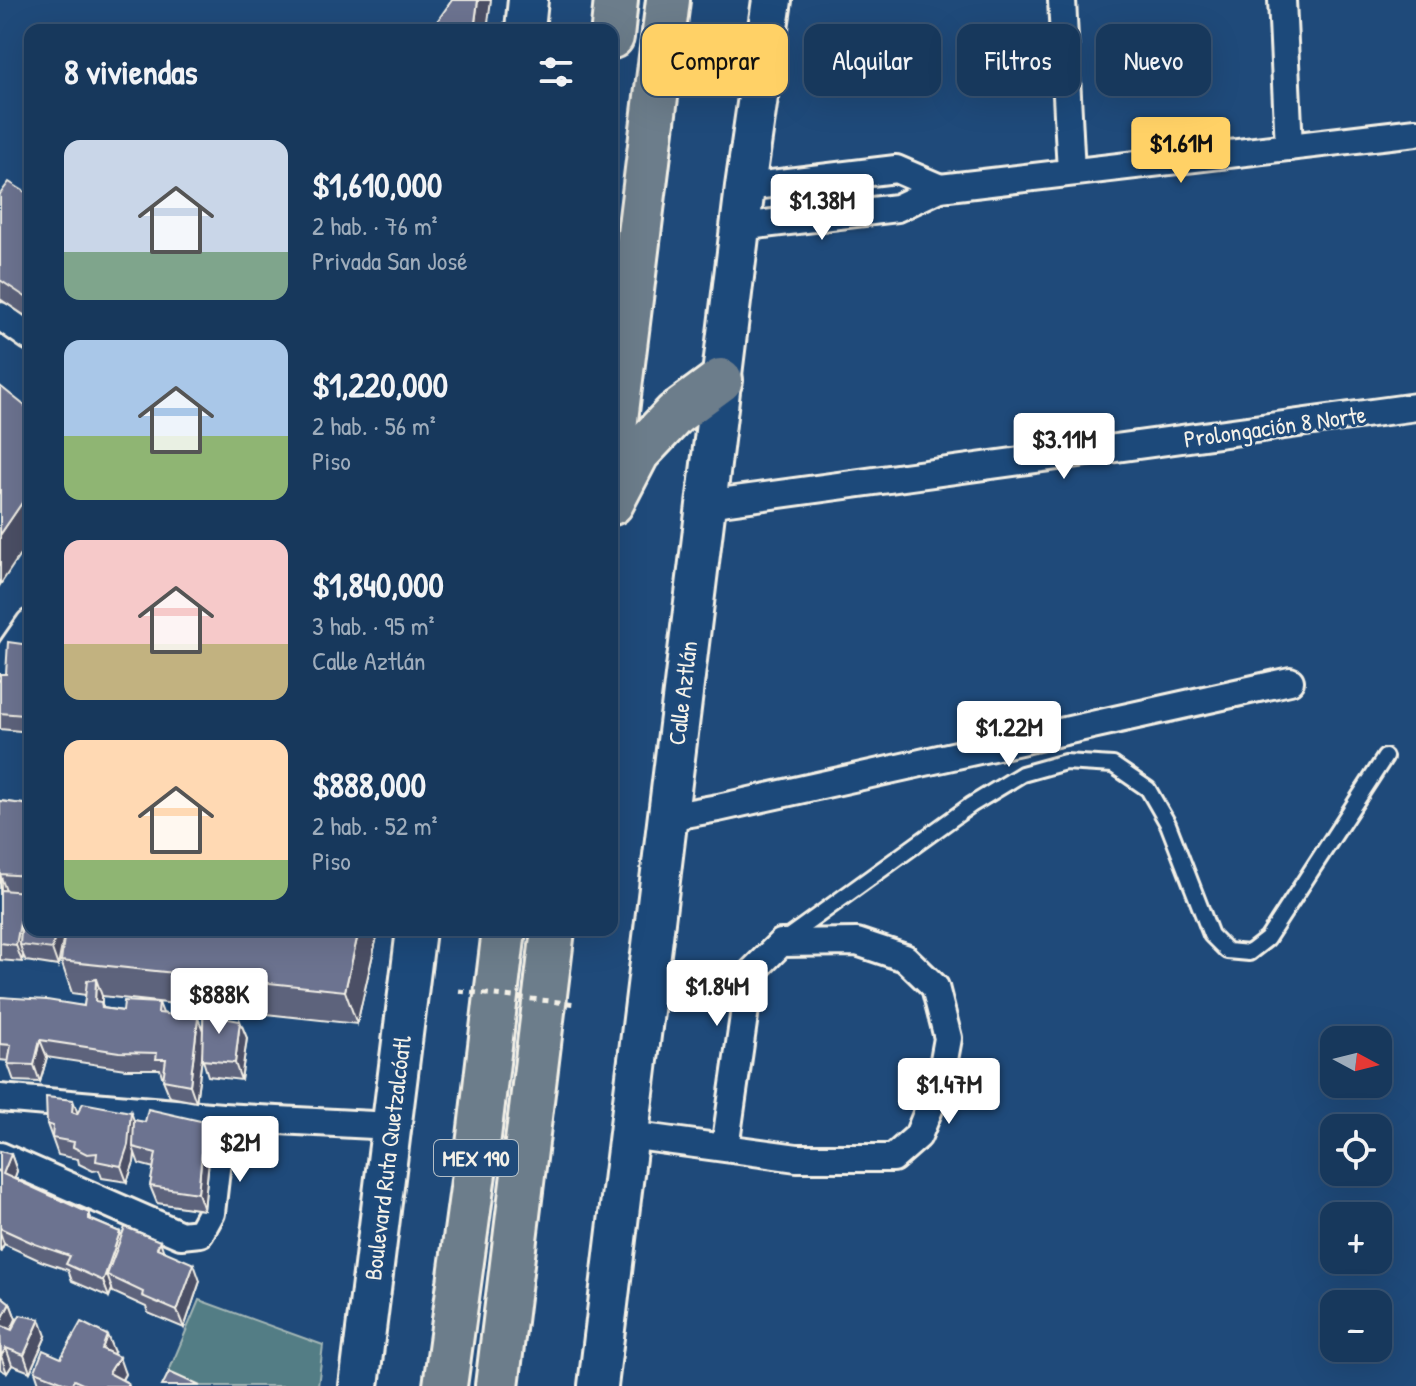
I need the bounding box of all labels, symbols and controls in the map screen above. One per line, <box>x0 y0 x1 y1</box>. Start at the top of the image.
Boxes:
chip: Comprar <box>642 24 788 96</box>
chip: Alquilar <box>804 24 941 96</box>
chip: Filtros <box>957 24 1080 96</box>
chip: Nuevo <box>1096 24 1211 96</box>
text: 8 viviendas <box>64 49 198 95</box>
icon: filters <box>534 50 578 94</box>
pin: $1.61M <box>1116 117 1246 185</box>
text: $1.61M <box>1149 125 1213 160</box>
text: $1,610,000 <box>312 162 442 208</box>
icon: home <box>128 172 224 268</box>
pin: $1.38M <box>757 174 887 242</box>
text: $1.38M <box>789 182 855 217</box>
text: 2 hab. · 76 m² <box>312 208 438 243</box>
text: Privada San José <box>312 243 468 278</box>
text: $1,220,000 <box>312 362 448 408</box>
icon: home <box>128 372 224 468</box>
street label: Prolongación 8 Norte <box>1182 397 1368 455</box>
text: 2 hab. · 56 m² <box>312 408 436 443</box>
pin: $3.11M <box>999 413 1129 481</box>
text: $3.11M <box>1032 421 1096 456</box>
text: Piso <box>312 443 351 478</box>
text: $1,840,000 <box>312 562 444 608</box>
icon: home <box>128 572 224 668</box>
text: 3 hab. · 95 m² <box>312 608 434 643</box>
street label: Calle Aztlán <box>660 639 704 747</box>
text: Calle Aztlán <box>312 643 426 678</box>
pin: $1.22M <box>944 701 1074 769</box>
text: $1.22M <box>975 709 1043 744</box>
text: $888,000 <box>312 762 426 808</box>
icon: home <box>128 772 224 868</box>
text: 2 hab. · 52 m² <box>312 808 438 843</box>
text: Piso <box>312 843 351 878</box>
pin: $1.84M <box>652 960 782 1028</box>
pin: $888K <box>163 968 275 1036</box>
text: $1.84M <box>685 968 749 1003</box>
text: $888K <box>189 976 249 1011</box>
north arrow <box>1320 1026 1392 1098</box>
map controls <box>1320 1026 1392 1362</box>
street label: Boulevard Ruta Quetzalcóatl <box>356 1033 418 1282</box>
pin: $1.47M <box>884 1058 1014 1126</box>
text: $1.47M <box>916 1066 982 1101</box>
button: locate <box>1320 1114 1392 1186</box>
pin: $2M <box>201 1116 279 1184</box>
text: $2M <box>220 1124 260 1159</box>
road number: MEX 190 <box>434 1140 518 1176</box>
button: + <box>1320 1202 1392 1274</box>
button: − <box>1320 1290 1392 1362</box>

